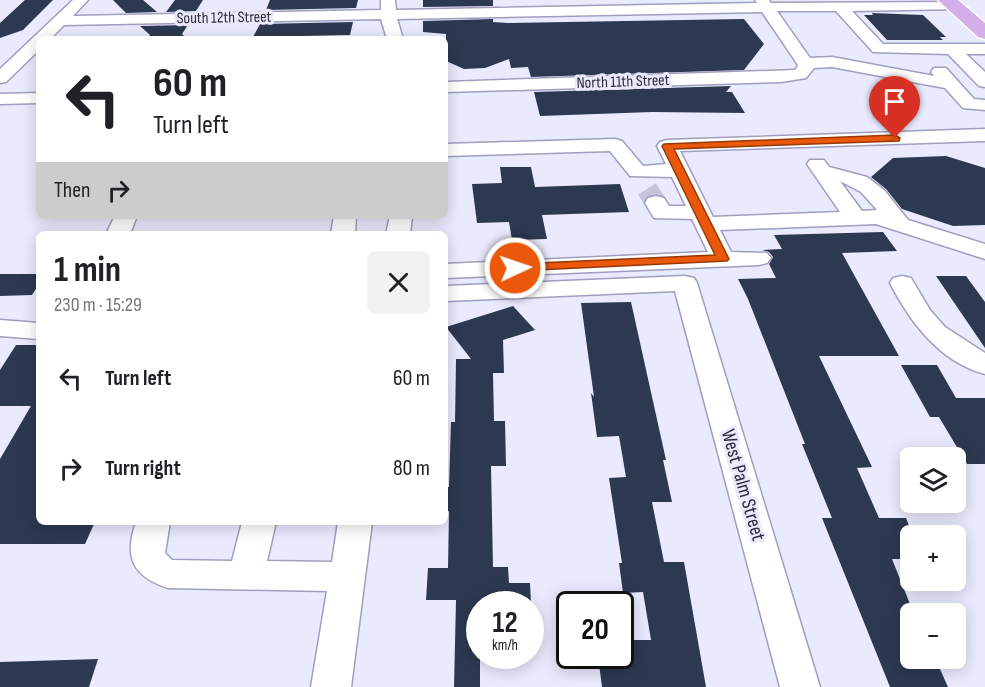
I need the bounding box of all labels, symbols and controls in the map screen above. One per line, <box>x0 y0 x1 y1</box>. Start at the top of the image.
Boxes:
street label: South 12th Street <box>176 8 272 28</box>
text: 60 m <box>153 58 227 109</box>
icon: left <box>54 60 132 138</box>
street label: North 11th Street <box>576 71 670 93</box>
pin <box>869 76 920 138</box>
icon: arrive <box>878 85 911 118</box>
text: Turn left <box>153 109 229 141</box>
icon: right <box>102 174 135 207</box>
text: Then <box>54 177 90 204</box>
position arrow <box>483 236 547 300</box>
text: 1 min <box>54 249 121 292</box>
button: close <box>367 251 430 314</box>
text: 230 m · 15:29 <box>54 293 142 317</box>
icon: left <box>54 362 87 395</box>
text: Turn left <box>105 365 171 392</box>
text: 60 m <box>393 365 430 392</box>
street label: West Palm Street <box>716 426 770 544</box>
map controls <box>900 447 966 669</box>
button: layers <box>900 447 966 513</box>
icon: right <box>54 452 87 485</box>
text: Turn right <box>105 455 181 482</box>
text: 80 m <box>393 455 430 482</box>
button: + <box>900 525 966 591</box>
speed limit sign: 20 <box>556 591 634 669</box>
button: − <box>900 603 966 669</box>
text: 12 <box>492 605 518 641</box>
text: km/h <box>492 636 518 655</box>

